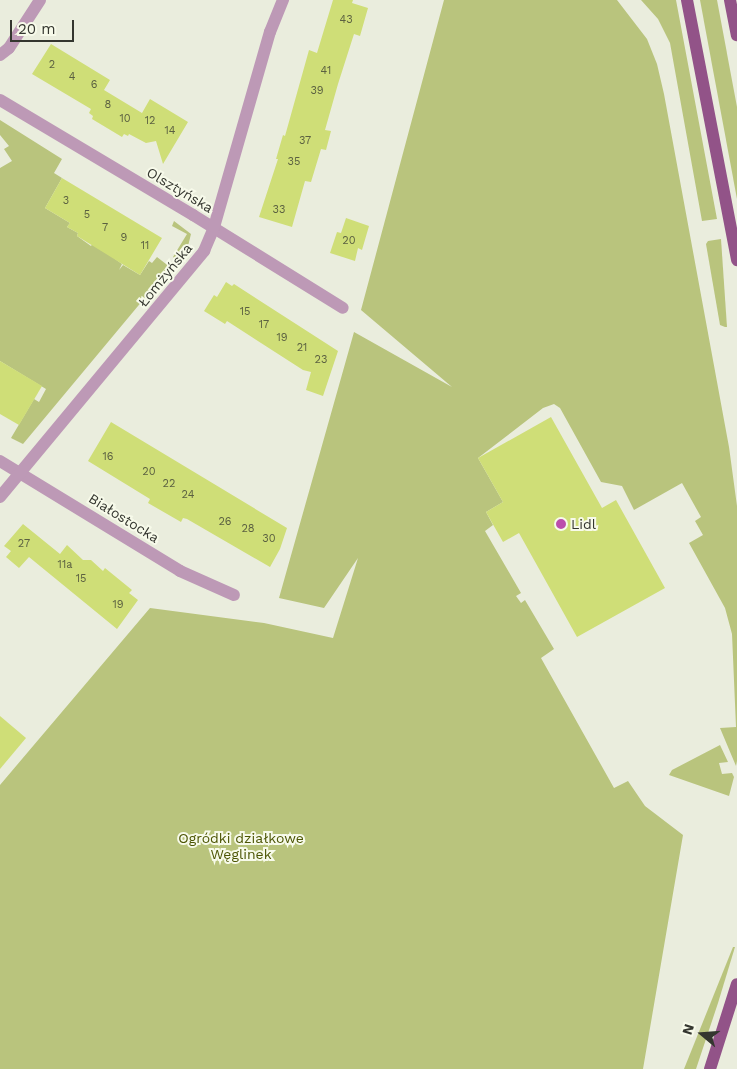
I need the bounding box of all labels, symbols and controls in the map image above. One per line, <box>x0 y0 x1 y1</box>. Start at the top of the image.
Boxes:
scale bar <box>12 10 76 42</box>
house number: 43 <box>339 13 353 27</box>
text: 20 m <box>18 20 56 38</box>
house number: 2 <box>49 58 55 72</box>
house number: 41 <box>321 64 331 78</box>
house number: 4 <box>69 70 75 84</box>
house number: 6 <box>91 78 97 92</box>
house number: 39 <box>310 84 324 98</box>
house number: 8 <box>105 98 111 112</box>
house number: 10 <box>119 112 131 126</box>
house number: 12 <box>145 114 155 128</box>
house number: 14 <box>164 124 176 138</box>
house number: 37 <box>299 134 311 148</box>
house number: 35 <box>288 155 300 169</box>
street label: Olsztyńska <box>144 164 216 216</box>
house number: 3 <box>63 194 69 208</box>
house number: 33 <box>273 203 285 217</box>
house number: 5 <box>84 208 90 222</box>
house number: 7 <box>102 221 108 235</box>
house number: 9 <box>121 231 127 245</box>
house number: 20 <box>342 234 356 248</box>
house number: 11 <box>141 239 149 253</box>
street label: Łomżyńska <box>134 240 196 310</box>
house number: 15 <box>240 305 250 319</box>
house number: 17 <box>259 318 269 332</box>
house number: 19 <box>276 331 288 345</box>
house number: 21 <box>297 341 307 355</box>
house number: 23 <box>315 353 327 367</box>
house number: 16 <box>103 450 113 464</box>
house number: 20 <box>142 465 156 479</box>
house number: 22 <box>163 477 175 491</box>
house number: 24 <box>182 488 194 502</box>
street label: Białostocka <box>86 490 162 546</box>
house number: 26 <box>218 515 232 529</box>
place label: Lidl <box>571 516 596 532</box>
marker: Lidl <box>555 518 567 530</box>
house number: 28 <box>241 522 255 536</box>
house number: 30 <box>262 532 276 546</box>
house number: 27 <box>18 537 30 551</box>
house number: 11a <box>58 558 72 572</box>
house number: 15 <box>76 572 86 586</box>
house number: 19 <box>112 598 124 612</box>
park label: Ogródki działkowe Węglinek <box>178 830 304 862</box>
north arrow <box>677 1009 727 1059</box>
text: N <box>679 1022 697 1037</box>

